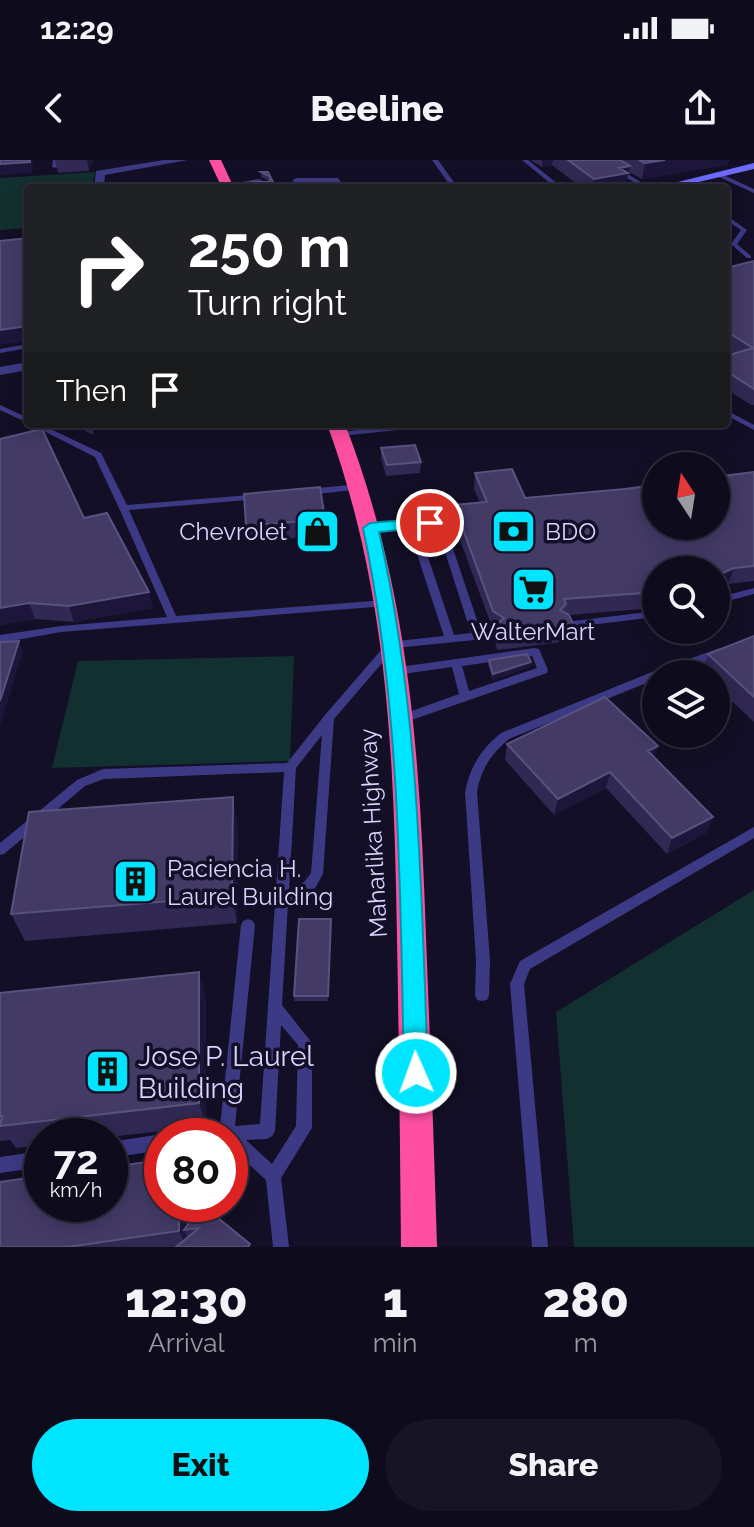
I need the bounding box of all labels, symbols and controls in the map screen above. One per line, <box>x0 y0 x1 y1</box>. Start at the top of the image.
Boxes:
text: 12:29 <box>40 11 114 46</box>
icon: back <box>32 86 76 130</box>
icon: share <box>678 86 722 130</box>
text: Beeline <box>310 87 444 129</box>
text: 250 m <box>188 214 351 280</box>
icon: right <box>56 216 160 320</box>
text: Turn right <box>188 281 347 323</box>
icon: arrive <box>143 368 187 412</box>
text: Then <box>56 373 127 408</box>
north arrow <box>642 452 730 540</box>
map controls <box>642 452 730 748</box>
pin <box>396 489 464 557</box>
icon: arrive <box>408 501 452 545</box>
shop icon: Chevrolet <box>294 507 342 555</box>
bank icon: BDO <box>490 507 538 555</box>
place label: Chevrolet <box>179 517 287 546</box>
place label: BDO <box>545 517 596 546</box>
button: search <box>642 556 730 644</box>
supermarket icon: WalterMart <box>509 565 557 613</box>
place label: WalterMart <box>471 617 595 646</box>
button: layers <box>642 660 730 748</box>
street label: Maharlika Highway <box>353 728 393 938</box>
place label: Paciencia H. Laurel Building <box>167 854 333 911</box>
building icon: Paciencia H. Laurel Building <box>112 858 160 906</box>
position arrow <box>374 1031 458 1115</box>
place label: Jose P. Laurel Building <box>138 1040 314 1105</box>
building icon: Jose P. Laurel Building <box>83 1048 131 1096</box>
speed limit sign: 80 <box>144 1118 248 1222</box>
text: 72 <box>53 1136 98 1183</box>
text: km/h <box>50 1178 102 1202</box>
text: 12:30 <box>125 1272 248 1328</box>
text: 1 <box>383 1272 408 1328</box>
text: 280 <box>542 1272 629 1328</box>
text: Arrival <box>148 1328 224 1358</box>
text: min <box>373 1328 417 1358</box>
text: m <box>574 1328 598 1358</box>
button: Exit <box>32 1419 369 1511</box>
button: Share <box>385 1419 722 1511</box>

